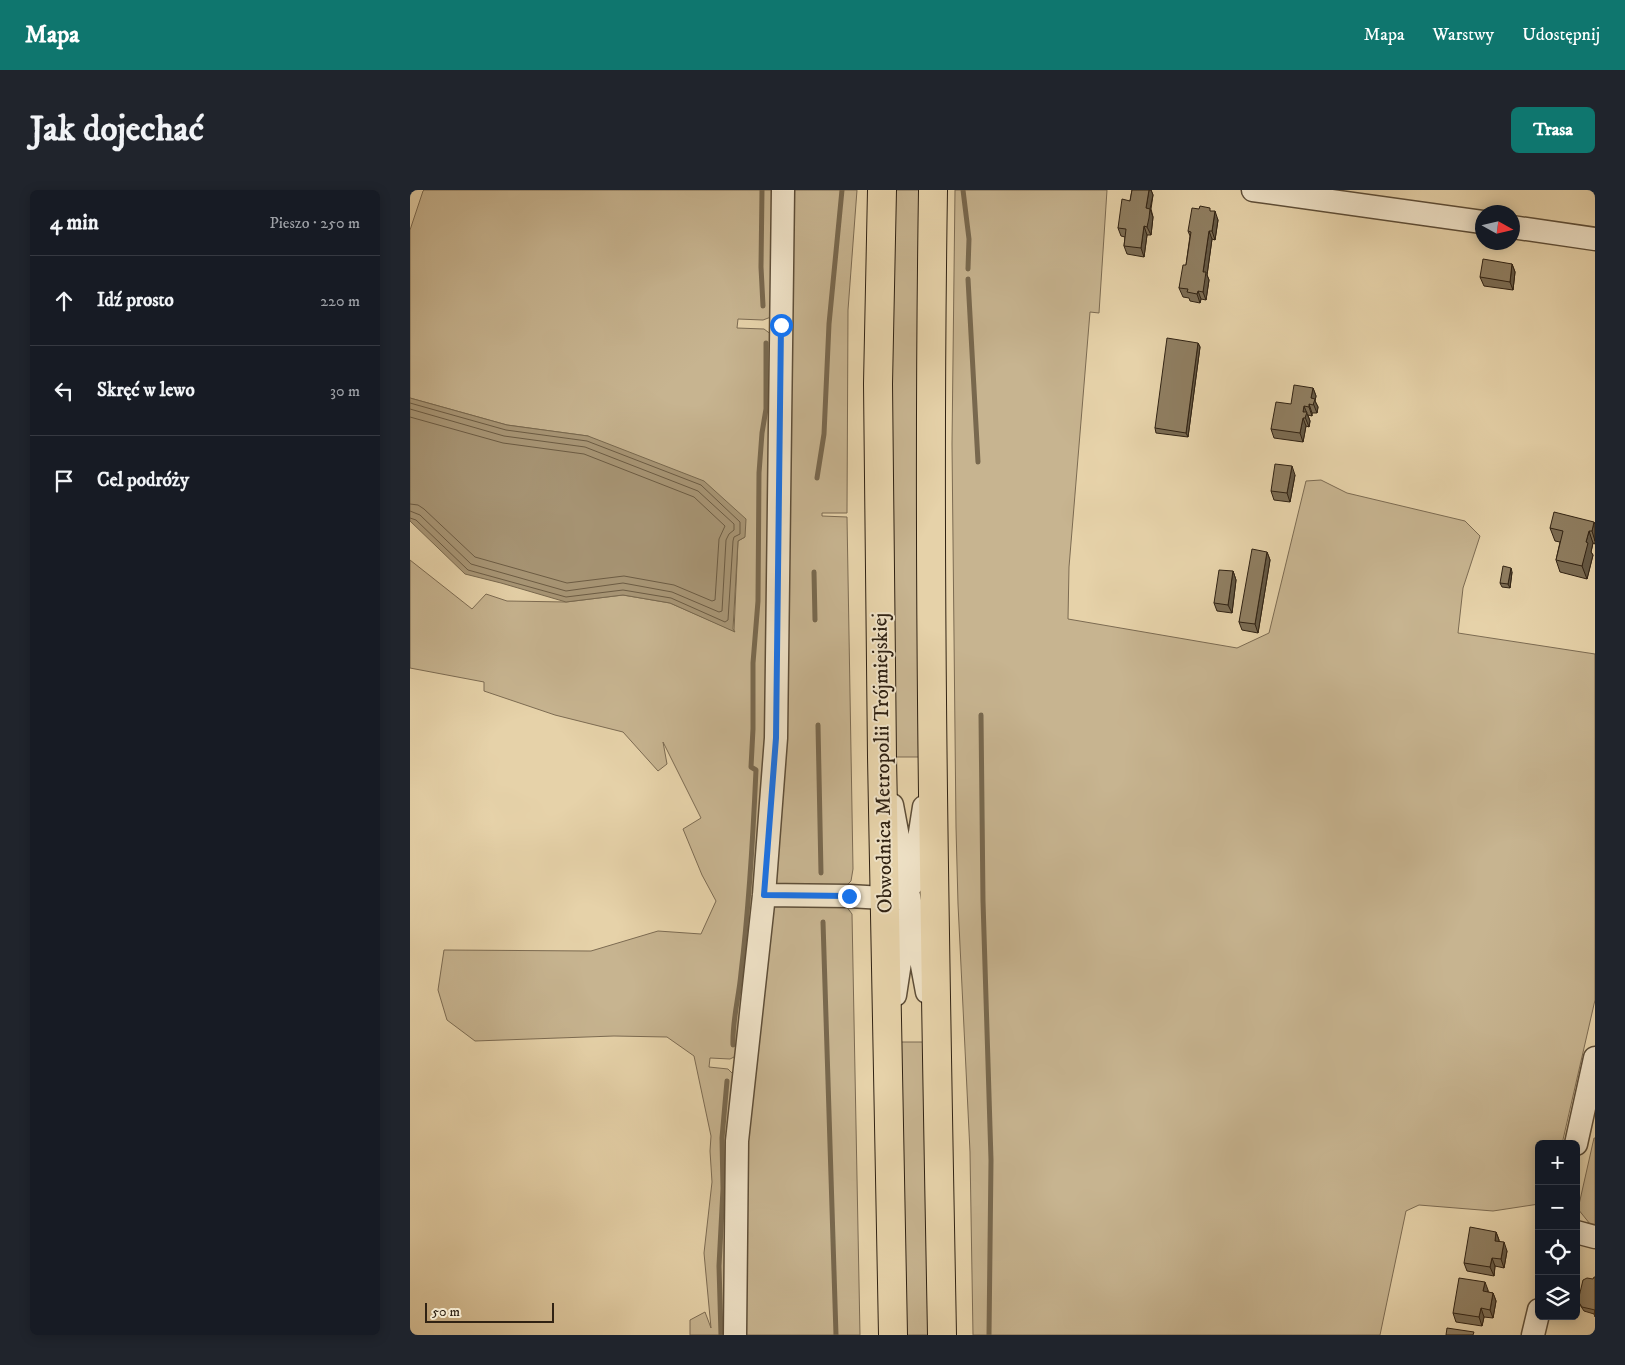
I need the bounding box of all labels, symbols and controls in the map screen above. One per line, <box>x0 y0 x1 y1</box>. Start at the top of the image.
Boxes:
text: Mapa <box>25 20 79 50</box>
text: Mapa <box>1364 24 1405 46</box>
text: Warstwy <box>1433 24 1494 46</box>
text: Udostępnij <box>1522 24 1600 46</box>
button: Trasa <box>1511 107 1595 153</box>
text: Jak dojechać <box>30 108 204 152</box>
north arrow <box>1475 205 1520 250</box>
text: 4 min <box>50 210 99 236</box>
text: Pieszo · 250 m <box>269 213 360 233</box>
icon: ahead <box>50 287 78 315</box>
text: Idź prosto <box>97 289 174 312</box>
text: 220 m <box>320 291 360 311</box>
route start <box>770 314 793 337</box>
icon: left <box>50 377 78 405</box>
text: Skręć w lewo <box>97 379 195 402</box>
text: 30 m <box>330 381 360 401</box>
icon: arrive <box>50 467 78 495</box>
text: Cel podróży <box>97 469 189 492</box>
street label: Obwodnica Metropolii Trójmiejskiej <box>867 612 899 914</box>
route end <box>838 885 861 908</box>
map controls <box>1535 1140 1580 1320</box>
button: + <box>1535 1140 1580 1185</box>
button: − <box>1535 1185 1580 1230</box>
button: locate <box>1535 1230 1580 1275</box>
button: layers <box>1535 1275 1580 1320</box>
scale bar <box>425 1300 554 1323</box>
text: 50 m <box>432 1303 460 1321</box>

